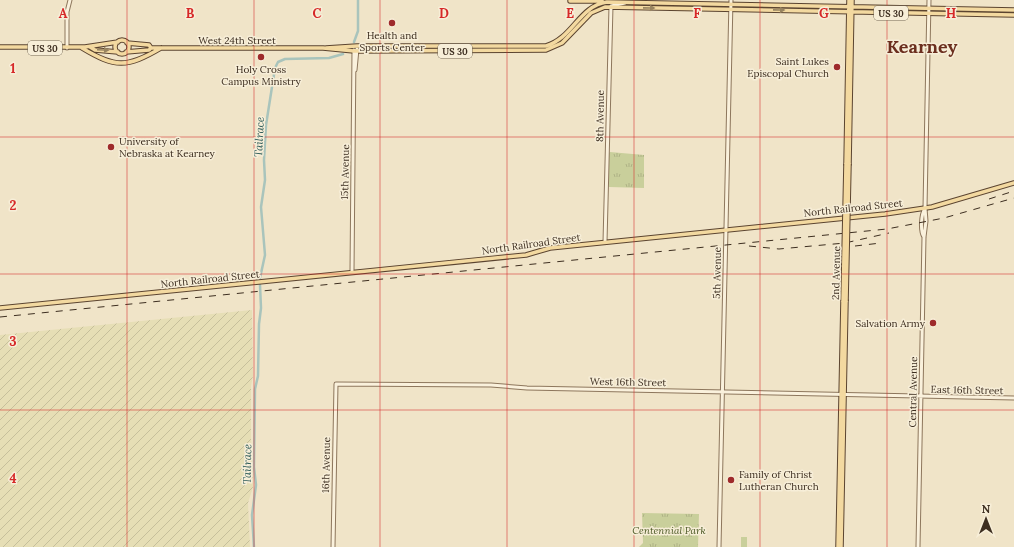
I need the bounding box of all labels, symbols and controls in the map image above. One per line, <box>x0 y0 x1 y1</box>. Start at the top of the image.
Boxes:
text: A <box>59 5 68 22</box>
text: B <box>186 5 195 22</box>
text: C <box>313 5 322 22</box>
text: D <box>439 5 449 22</box>
text: E <box>566 5 574 22</box>
one-way arrow <box>643 5 656 11</box>
text: F <box>693 5 701 22</box>
text: G <box>819 5 829 22</box>
text: H <box>946 5 956 22</box>
road number: US 30 <box>874 6 908 20</box>
one-way arrow <box>773 7 785 14</box>
marker: Health and Sports Center <box>387 18 397 28</box>
place label: Health and Sports Center <box>360 29 425 54</box>
street label: West 24th Street <box>198 34 276 47</box>
district label: Kearney <box>886 35 958 58</box>
road number: US 30 <box>28 41 62 55</box>
road number: US 30 <box>438 44 472 58</box>
one-way arrow <box>97 47 110 53</box>
marker: Holy Cross Campus Ministry <box>256 52 266 62</box>
place label: Saint Lukes Episcopal Church <box>747 55 829 80</box>
text: 1 <box>10 60 16 77</box>
marker: Saint Lukes Episcopal Church <box>832 62 842 72</box>
place label: Holy Cross Campus Ministry <box>221 63 301 88</box>
street label: 8th Avenue <box>593 89 607 142</box>
water label: Tailrace <box>251 116 267 158</box>
place label: University of Nebraska at Kearney <box>119 135 216 160</box>
marker: University of Nebraska at Kearney <box>106 142 116 152</box>
street label: 15th Avenue <box>338 144 352 200</box>
street label: North Railroad Street <box>803 196 903 220</box>
text: 2 <box>10 197 17 214</box>
street label: North Railroad Street <box>481 231 581 257</box>
street label: 2nd Avenue <box>829 245 843 300</box>
street label: 5th Avenue <box>710 246 724 299</box>
street label: North Railroad Street <box>160 267 260 291</box>
place label: Salvation Army <box>855 317 926 330</box>
marker: Salvation Army <box>928 318 938 328</box>
text: 3 <box>9 333 17 350</box>
street label: Central Avenue <box>906 356 920 428</box>
street label: West 16th Street <box>590 375 666 389</box>
street label: East 16th Street <box>931 383 1004 397</box>
street label: 16th Avenue <box>319 436 333 493</box>
water label: Tailrace <box>240 444 254 484</box>
place label: Family of Christ Lutheran Church <box>739 468 819 493</box>
text: 4 <box>9 470 17 487</box>
marker: Family of Christ Lutheran Church <box>726 475 736 485</box>
north arrow <box>966 499 1006 539</box>
text: N <box>982 502 991 516</box>
park label: Centennial Park <box>632 524 706 537</box>

